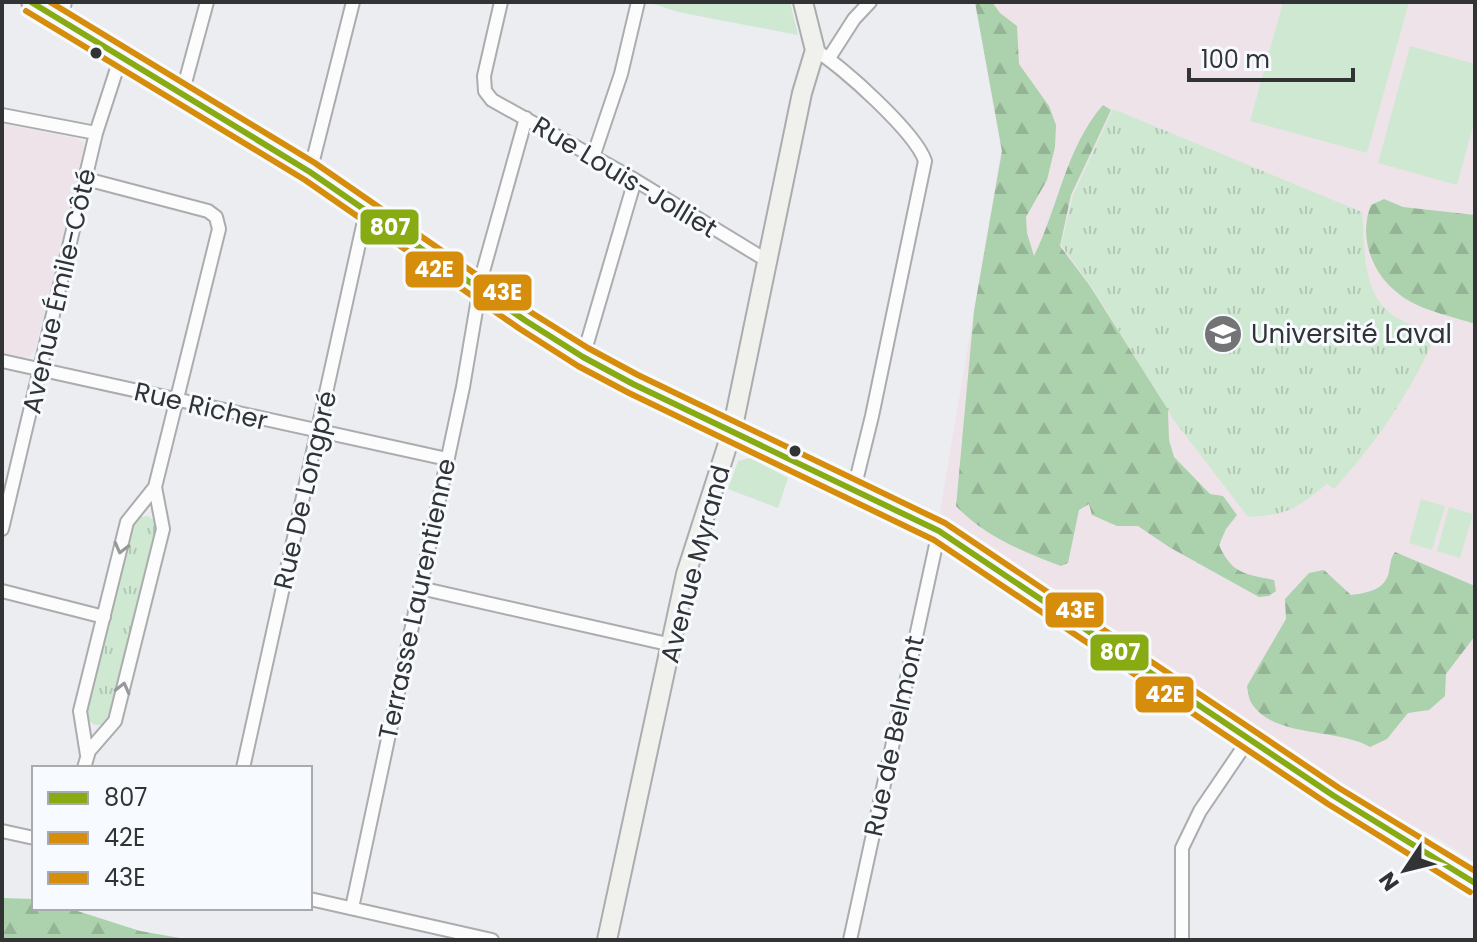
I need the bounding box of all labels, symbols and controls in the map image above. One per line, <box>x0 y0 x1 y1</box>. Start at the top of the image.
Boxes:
scale bar <box>1189 32 1353 82</box>
text: 100 m <box>1201 43 1270 76</box>
unlabelled marker <box>88 45 104 61</box>
street label: Rue Louis-Jolliet <box>526 108 724 246</box>
street label: Avenue Émile-Côté <box>13 165 105 417</box>
line badge: 807 <box>359 208 420 246</box>
text: 807 <box>370 212 410 243</box>
line badge: 42E <box>404 250 465 289</box>
text: 42E <box>414 254 454 285</box>
line badge: 43E <box>472 273 533 312</box>
text: 43E <box>482 277 522 308</box>
school or university icon: Université Laval <box>1202 313 1244 355</box>
place label: Université Laval <box>1251 316 1452 352</box>
street label: Rue Richer <box>131 373 271 439</box>
street label: Rue De Longpré <box>265 387 345 593</box>
unlabelled marker <box>787 443 803 459</box>
street label: Terrasse Laurentienne <box>370 455 464 743</box>
street label: Avenue Myrand <box>651 461 739 667</box>
one-way arrow <box>113 540 130 554</box>
line badge: 43E <box>1044 591 1105 629</box>
text: 43E <box>1055 595 1095 626</box>
street label: Rue de Belmont <box>855 632 933 840</box>
line badge: 807 <box>1089 633 1150 672</box>
text: 807 <box>1100 637 1140 668</box>
line badge: 42E <box>1134 675 1195 714</box>
text: 42E <box>1145 679 1185 710</box>
one-way arrow <box>114 682 131 695</box>
legend <box>32 766 312 910</box>
text: 807 <box>104 781 147 814</box>
text: 42E <box>104 821 145 854</box>
north arrow <box>1365 830 1445 910</box>
text: 43E <box>104 861 146 894</box>
text: N <box>1372 866 1406 897</box>

